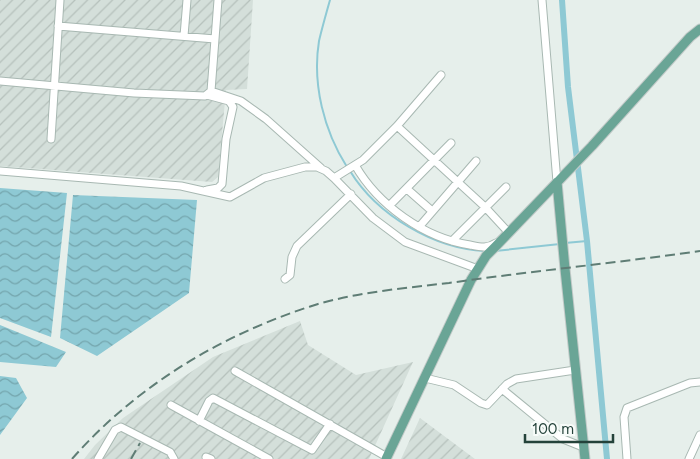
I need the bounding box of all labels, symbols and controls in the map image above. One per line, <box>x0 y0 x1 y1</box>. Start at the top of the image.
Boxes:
scale bar <box>525 412 612 444</box>
text: 100 m <box>532 420 574 438</box>

